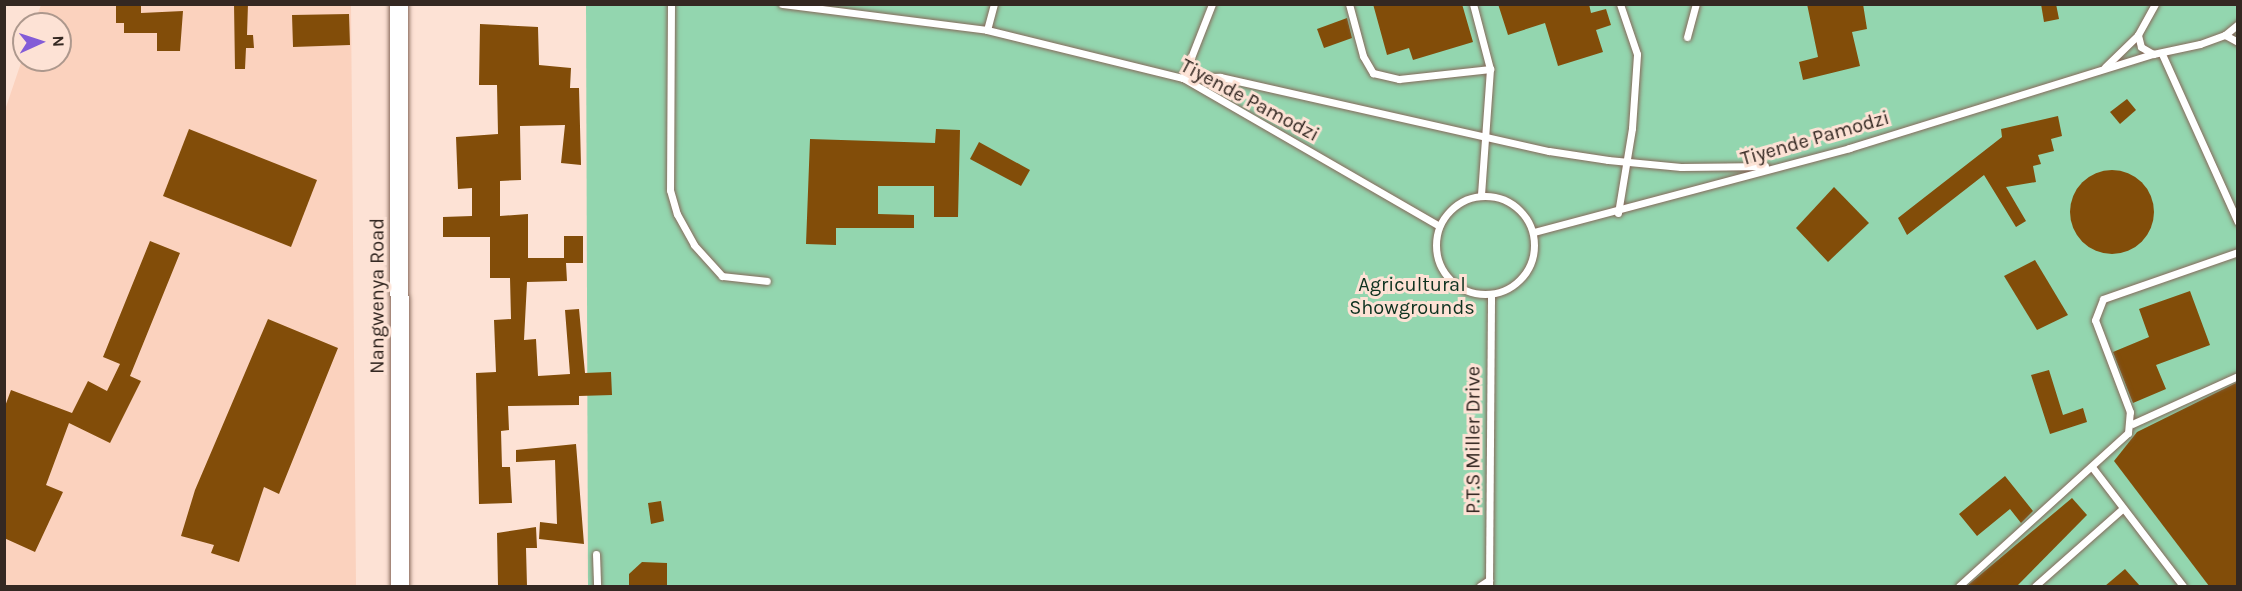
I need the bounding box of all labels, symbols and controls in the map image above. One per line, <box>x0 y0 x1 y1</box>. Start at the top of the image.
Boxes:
north arrow <box>12 12 72 72</box>
text: N <box>49 35 68 47</box>
street label: Tiyende Pamodzi <box>1177 53 1323 147</box>
street label: Tiyende Pamodzi <box>1738 105 1892 171</box>
street label: Nangwenya Road <box>365 218 389 374</box>
park label: Agricultural Showgrounds <box>1349 272 1475 319</box>
street label: P.T.S Miller Drive <box>1461 366 1485 514</box>

